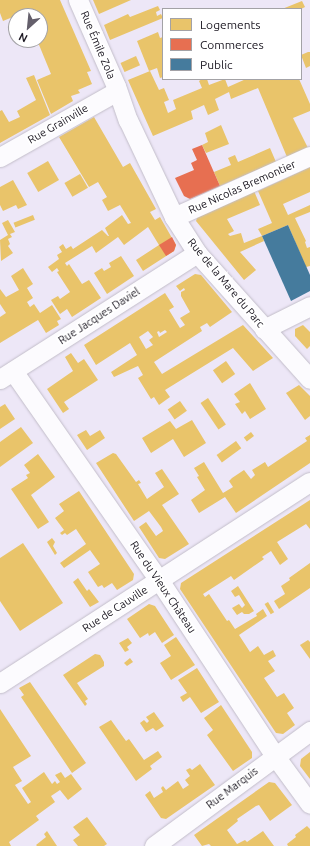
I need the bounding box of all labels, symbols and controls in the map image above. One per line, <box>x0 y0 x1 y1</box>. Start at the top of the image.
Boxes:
north arrow <box>8 8 48 48</box>
legend <box>162 8 302 80</box>
street label: Rue Émile Zola <box>78 9 118 81</box>
text: Logements <box>200 18 260 31</box>
text: N <box>17 31 29 45</box>
text: Commerces <box>200 38 264 51</box>
text: Public <box>200 58 233 71</box>
street label: Rue Grainville <box>25 101 91 147</box>
street label: Rue Nicolas Bremontier <box>186 157 298 217</box>
street label: Rue de la Mare du Parc <box>185 236 267 330</box>
street label: Rue Jacques Daviel <box>56 285 142 347</box>
street label: Rue du Vieux Château <box>127 538 199 636</box>
street label: Rue de Cauville <box>80 583 150 635</box>
street label: Rue Marquis <box>204 764 260 812</box>

